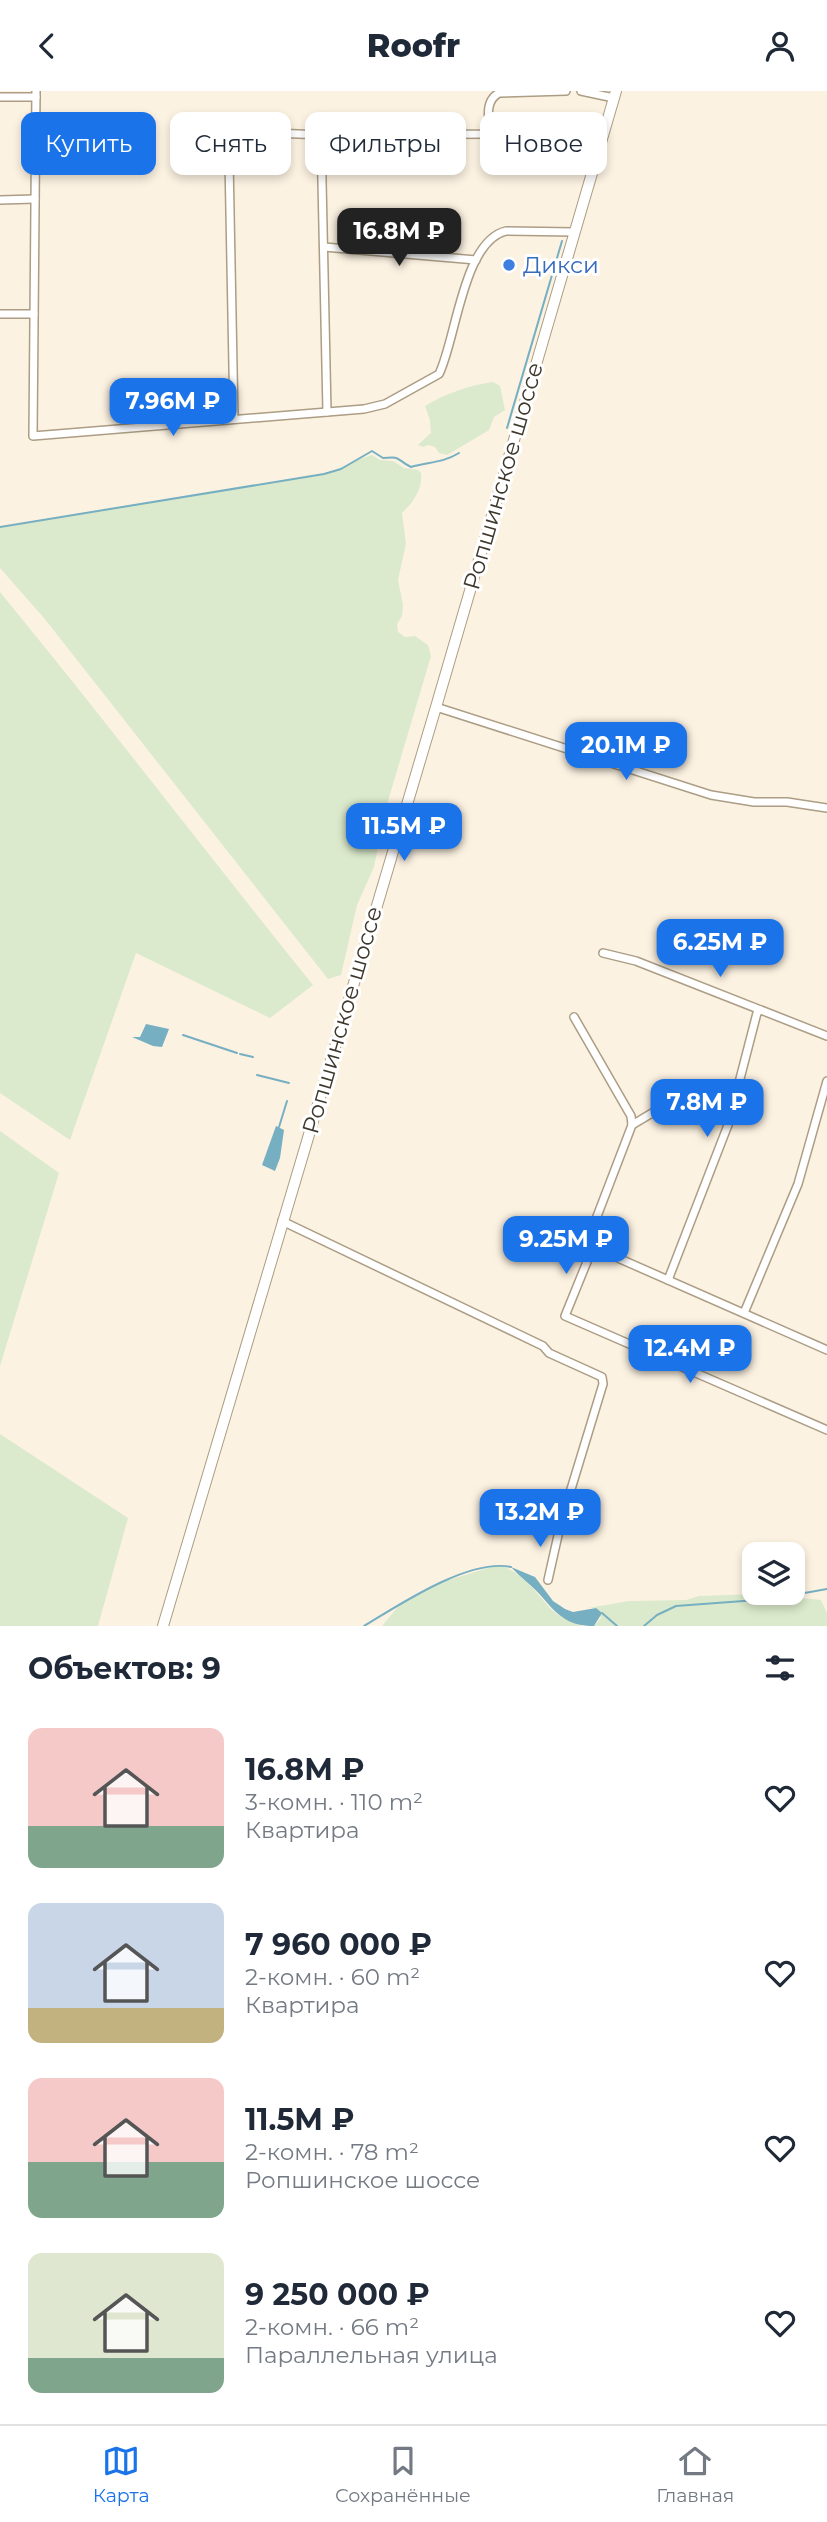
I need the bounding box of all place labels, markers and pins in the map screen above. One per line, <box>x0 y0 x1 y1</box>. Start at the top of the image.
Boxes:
pin: 16.8M ₽ <box>334 209 464 268</box>
place label: Дикси <box>523 251 599 279</box>
marker: Дикси <box>501 257 517 273</box>
pin: 7.96M ₽ <box>108 379 238 438</box>
pin: 20.1M ₽ <box>561 723 691 782</box>
pin: 11.5M ₽ <box>339 803 469 863</box>
pin: 6.25M ₽ <box>655 919 785 979</box>
pin: 7.8M ₽ <box>650 1079 764 1139</box>
pin: 9.25M ₽ <box>501 1217 631 1276</box>
pin: 12.4M ₽ <box>625 1325 755 1385</box>
pin: 13.2M ₽ <box>475 1489 605 1549</box>

